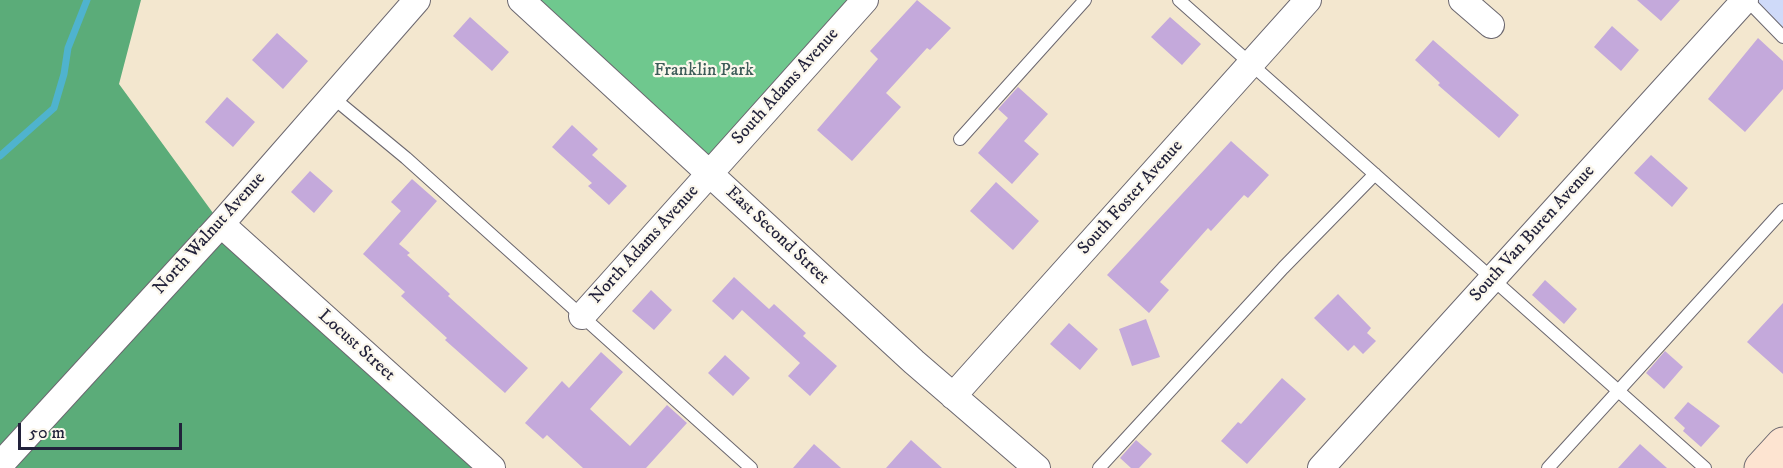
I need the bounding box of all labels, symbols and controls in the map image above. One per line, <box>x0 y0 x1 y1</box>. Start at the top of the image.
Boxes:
street label: South Adams Avenue <box>728 24 844 150</box>
park label: Franklin Park <box>654 60 754 82</box>
street label: South Foster Avenue <box>1074 136 1188 260</box>
street label: South Van Buren Avenue <box>1466 161 1600 307</box>
street label: North Walnut Avenue <box>149 168 271 300</box>
street label: North Adams Avenue <box>586 181 704 309</box>
street label: East Second Street <box>721 182 833 290</box>
street label: Locust Street <box>313 306 399 386</box>
scale bar <box>21 411 184 449</box>
text: 50 m <box>29 422 65 444</box>

